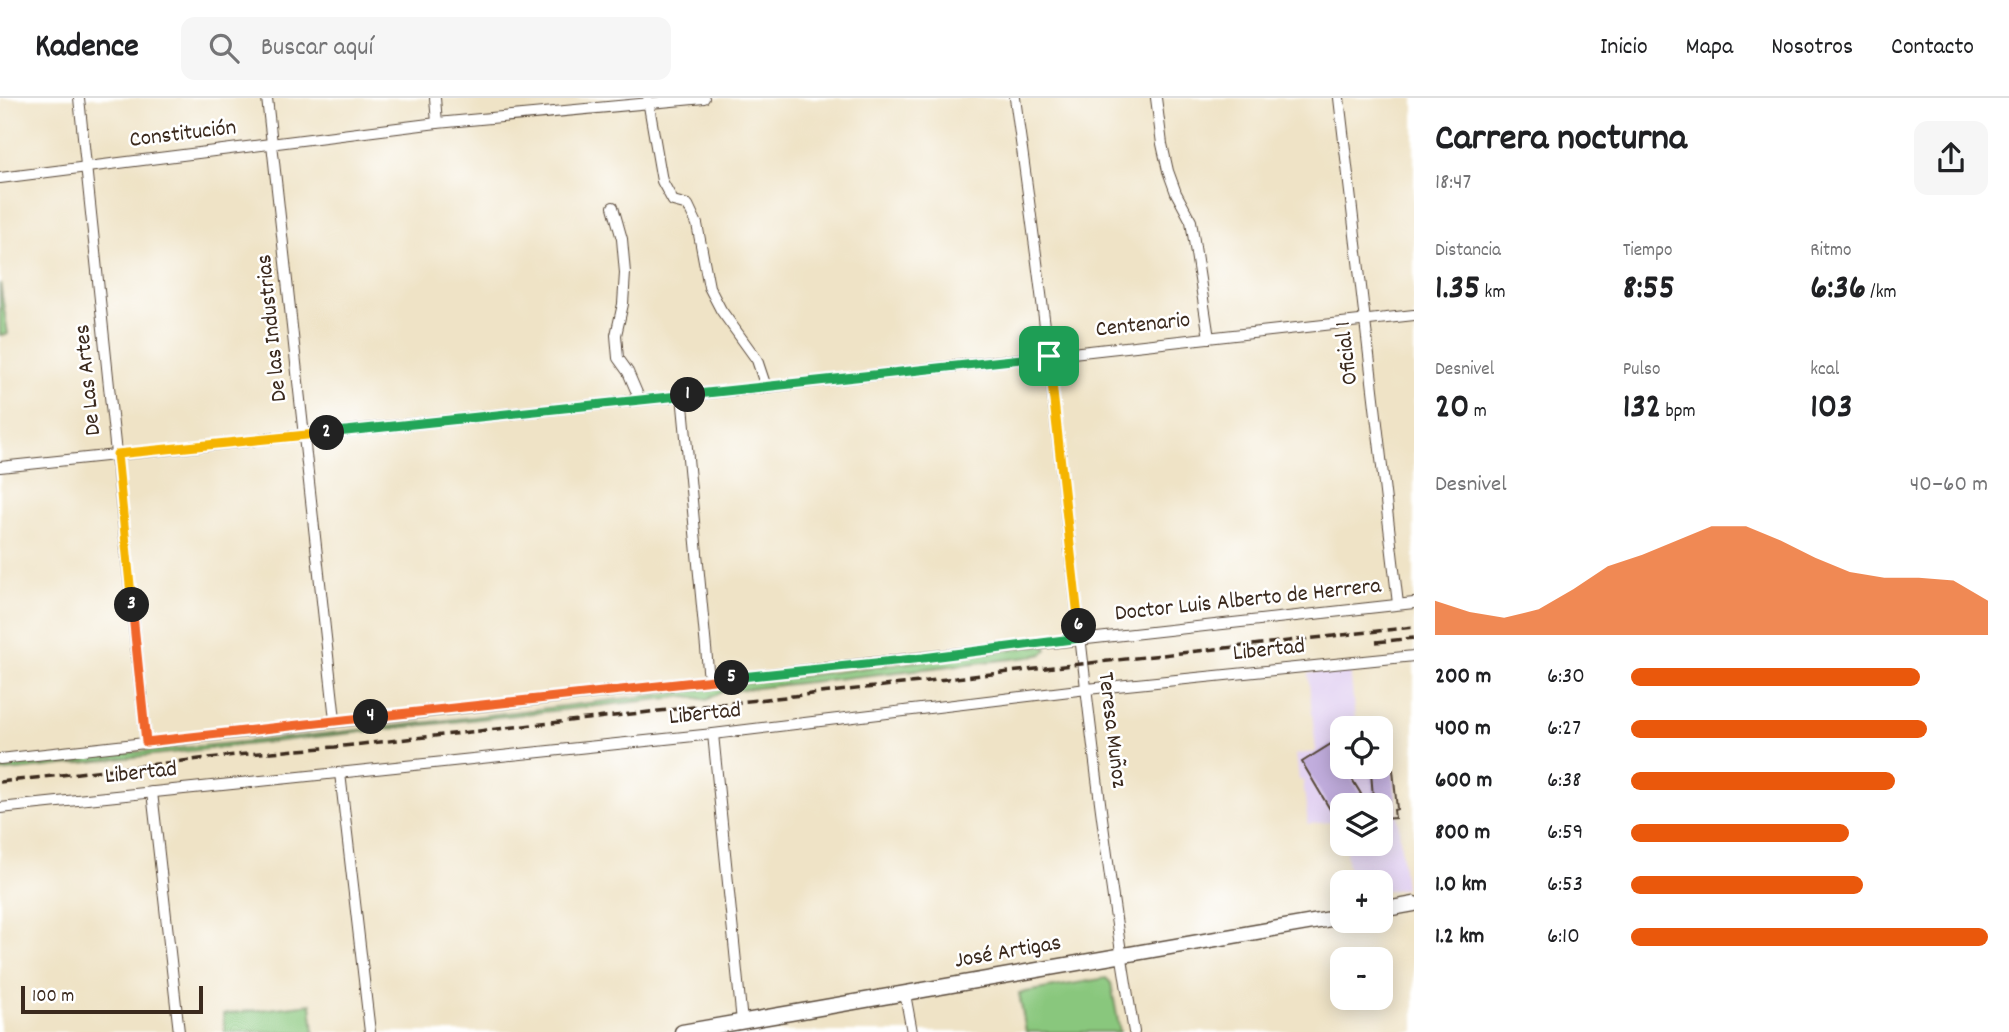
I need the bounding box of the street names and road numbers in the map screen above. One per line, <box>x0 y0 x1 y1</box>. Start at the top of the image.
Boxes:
street label: Constitución <box>128 112 238 158</box>
street label: De las Industrias <box>249 253 297 403</box>
street label: Centenario <box>1094 305 1192 347</box>
street label: Oficial 1 <box>1328 319 1368 387</box>
street label: De Las Artes <box>67 323 111 437</box>
street label: Doctor Luis Alberto de Herrera <box>1113 570 1384 631</box>
street label: Libertad <box>1231 631 1307 671</box>
street label: Teresa Muñoz <box>1088 670 1135 790</box>
street label: Libertad <box>667 695 743 735</box>
street label: Libertad <box>103 754 179 794</box>
street label: José Artigas <box>952 927 1064 979</box>

